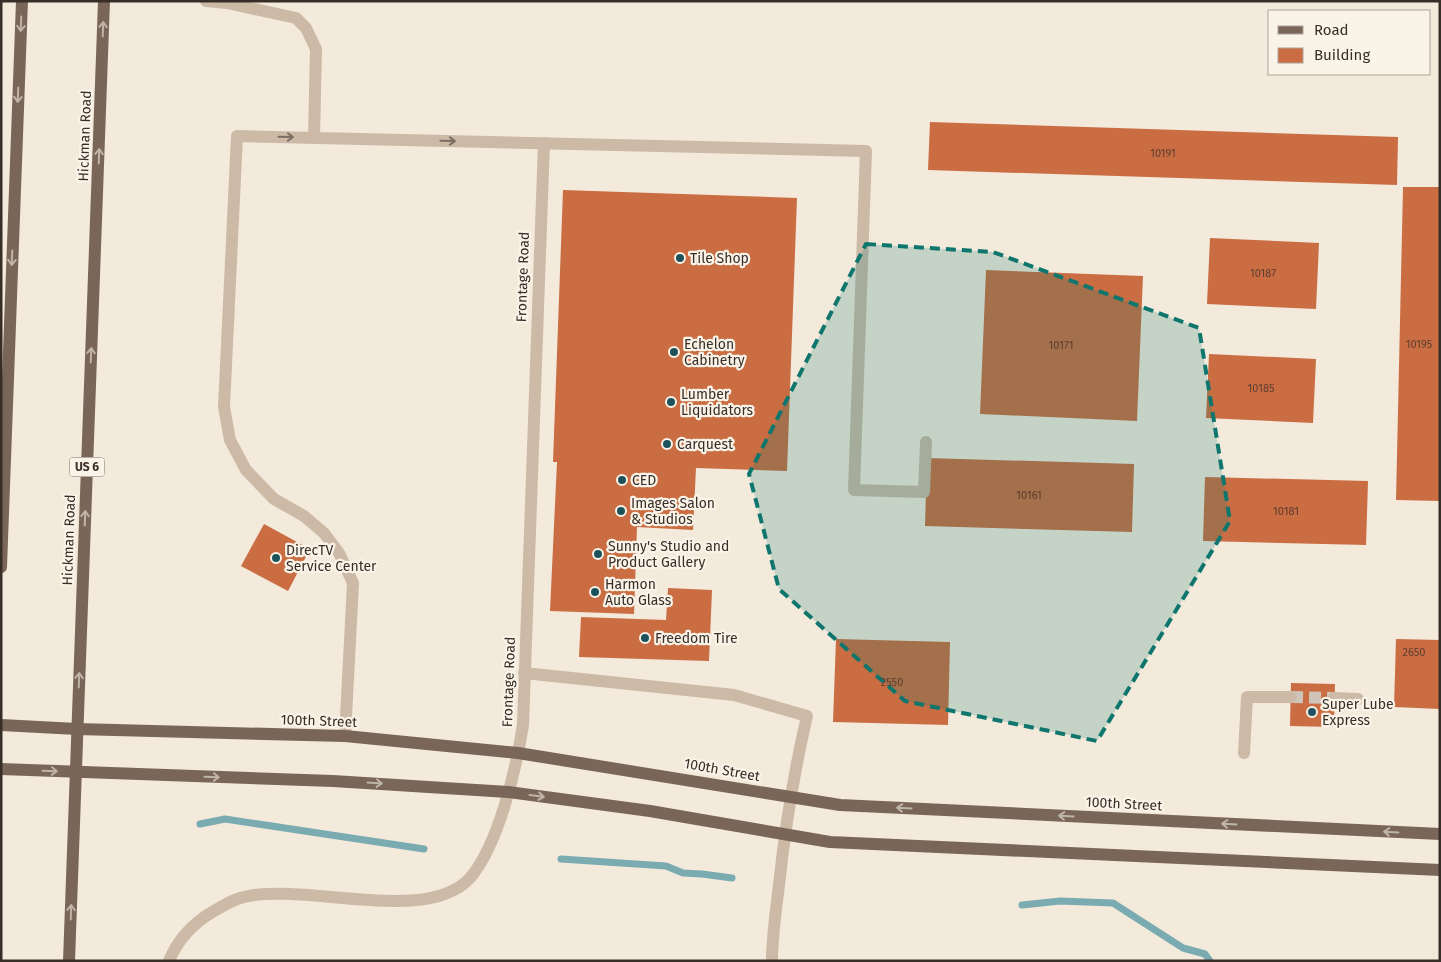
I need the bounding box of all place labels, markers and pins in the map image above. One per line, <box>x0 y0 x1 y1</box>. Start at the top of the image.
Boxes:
place label: Tile Shop <box>690 250 749 267</box>
marker: Tile Shop <box>674 252 686 264</box>
place label: Echelon Cabinetry <box>684 336 745 369</box>
marker: Echelon Cabinetry <box>668 346 680 358</box>
place label: Lumber Liquidators <box>681 386 754 419</box>
marker: Lumber Liquidators <box>665 396 677 408</box>
place label: Carquest <box>677 436 734 453</box>
marker: Carquest <box>661 438 673 450</box>
place label: CED <box>632 472 656 489</box>
marker: CED <box>616 474 628 486</box>
place label: Images Salon & Studios <box>631 495 715 528</box>
marker: Images Salon & Studios <box>615 505 627 517</box>
place label: Sunny's Studio and Product Gallery <box>608 538 729 571</box>
place label: DirecTV Service Center <box>286 542 377 575</box>
marker: Sunny's Studio and Product Gallery <box>592 548 604 560</box>
marker: DirecTV Service Center <box>270 552 282 564</box>
place label: Harmon Auto Glass <box>605 576 672 609</box>
marker: Harmon Auto Glass <box>589 586 601 598</box>
place label: Freedom Tire <box>655 630 738 647</box>
marker: Freedom Tire <box>639 632 651 644</box>
place label: Super Lube Express <box>1322 696 1394 729</box>
marker: Super Lube Express <box>1306 706 1318 718</box>

